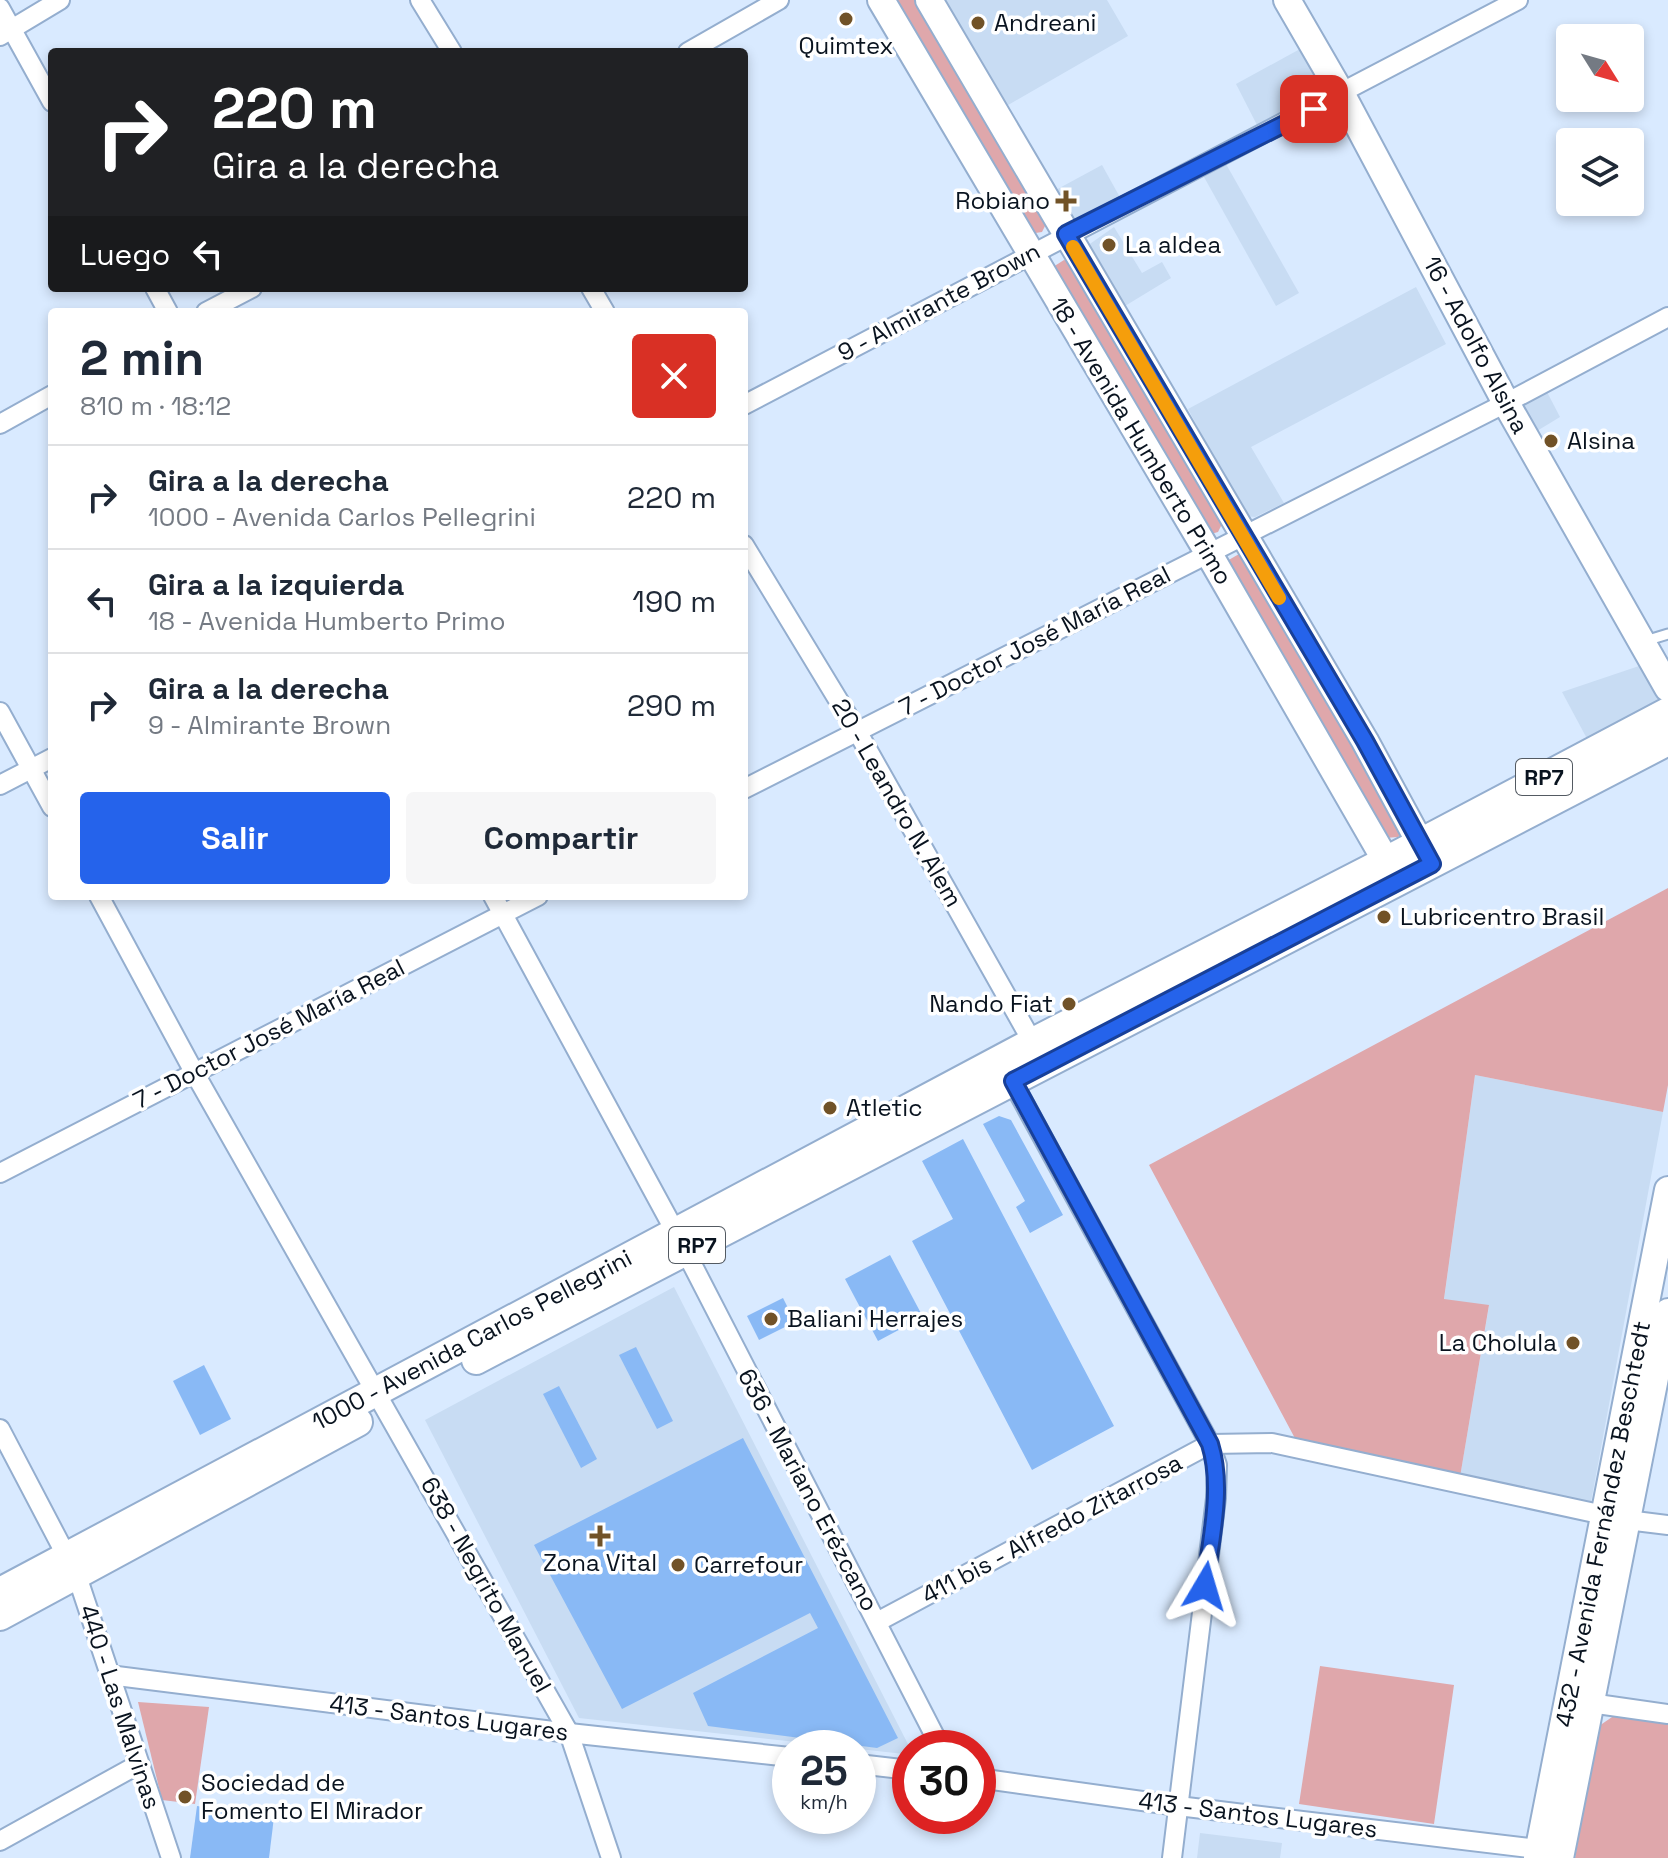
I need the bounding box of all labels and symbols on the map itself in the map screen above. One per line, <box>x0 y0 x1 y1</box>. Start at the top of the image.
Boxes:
place label: Andreani <box>994 7 1097 38</box>
marker: Quimtex <box>837 10 855 28</box>
marker: Andreani <box>969 14 987 32</box>
north arrow <box>1556 24 1644 112</box>
place label: Quimtex <box>798 30 894 61</box>
pin <box>1280 75 1348 143</box>
place label: Robiano <box>955 185 1050 216</box>
marker: Robiano <box>1057 192 1075 210</box>
place label: La aldea <box>1125 229 1221 260</box>
street label: 9 - Almirante Brown <box>832 235 1045 368</box>
marker: La aldea <box>1100 236 1118 254</box>
street label: 16 - Adolfo Alsina <box>1417 251 1536 439</box>
street label: 18 - Avenida Humberto Primo <box>1043 291 1240 590</box>
place label: Alsina <box>1567 425 1635 456</box>
marker: Alsina <box>1542 432 1560 450</box>
street label: 7 - Doctor José María Real <box>894 558 1176 723</box>
street label: 20 - Leandro N. Alem <box>825 693 970 912</box>
road number: RP7 <box>1516 759 1572 795</box>
place label: Lubricentro Brasil <box>1400 901 1604 932</box>
marker: Lubricentro Brasil <box>1375 908 1393 926</box>
street label: 7 - Doctor José María Real <box>128 951 410 1116</box>
place label: Nando Fiat <box>929 988 1053 1019</box>
marker: Nando Fiat <box>1060 995 1078 1013</box>
place label: Atletic <box>846 1092 923 1123</box>
marker: Atletic <box>821 1099 839 1117</box>
road number: RP7 <box>669 1227 725 1263</box>
street label: 1000 - Avenida Carlos Pellegrini <box>306 1242 637 1437</box>
place label: Baliani Herrajes <box>787 1303 963 1334</box>
marker: Baliani Herrajes <box>762 1310 780 1328</box>
street label: 432 - Avenida Fernández Beschtedt <box>1548 1318 1657 1729</box>
place label: La Cholula <box>1439 1327 1557 1358</box>
marker: La Cholula <box>1564 1334 1582 1352</box>
street label: 636 - Mariano Erézcano <box>731 1363 886 1616</box>
street label: 411 bis - Alfredo Zitarrosa <box>916 1447 1187 1610</box>
street label: 638 - Negrito Manuel <box>414 1471 559 1698</box>
marker: Zona Vital <box>591 1527 609 1545</box>
position arrow <box>1163 1544 1247 1628</box>
place label: Zona Vital <box>543 1547 657 1578</box>
place label: Carrefour <box>694 1549 803 1580</box>
marker: Carrefour <box>669 1556 687 1574</box>
street label: 440 - Las Malvinas <box>73 1601 168 1813</box>
street label: 413 - Santos Lugares <box>328 1687 570 1748</box>
speed limit sign: 30 <box>892 1730 996 1834</box>
place label: Sociedad de Fomento El Mirador <box>201 1767 423 1826</box>
street label: 413 - Santos Lugares <box>1137 1784 1379 1845</box>
marker: Sociedad de Fomento El Mirador <box>176 1788 194 1806</box>

